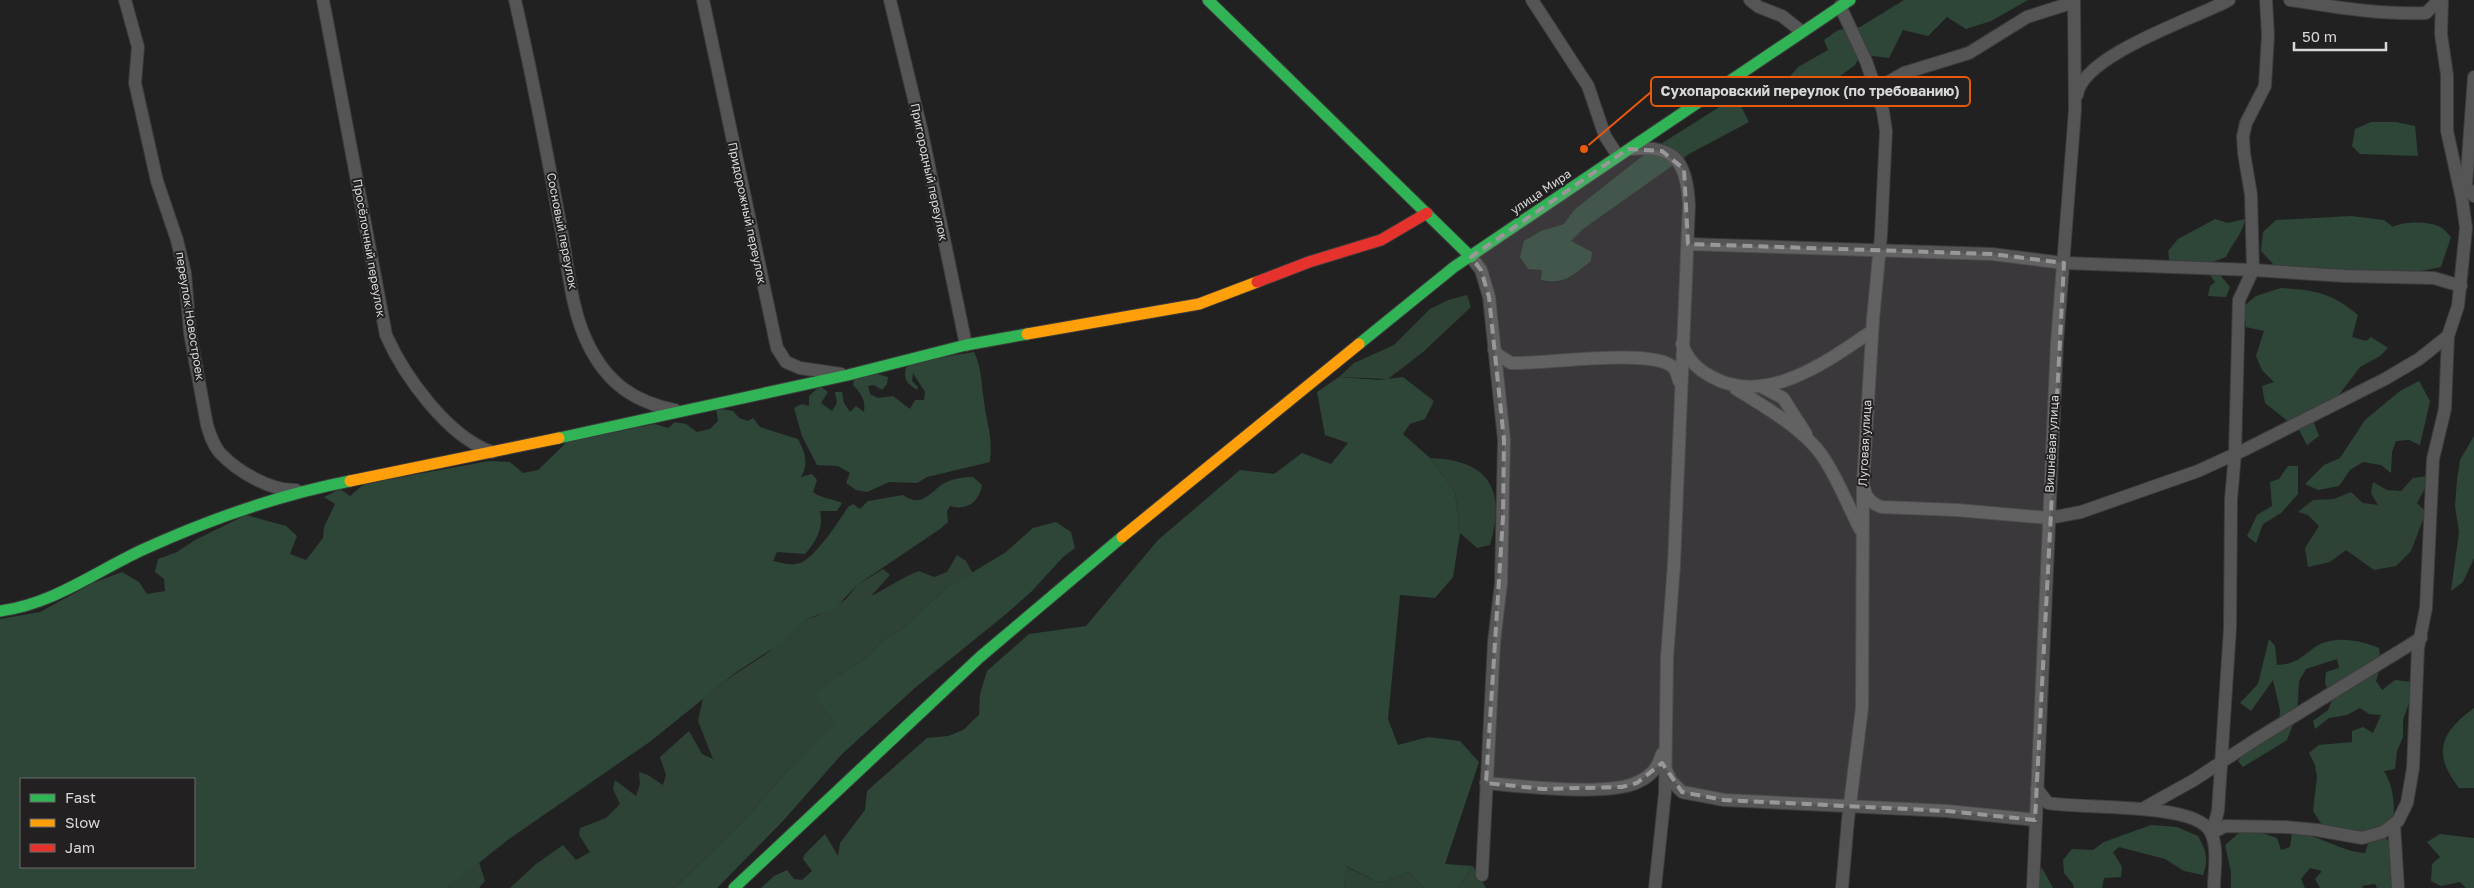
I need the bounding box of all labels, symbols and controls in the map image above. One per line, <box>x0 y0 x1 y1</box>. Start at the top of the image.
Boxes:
scale bar <box>2294 20 2386 52</box>
text: 50 m <box>2302 27 2337 45</box>
callout: Сухопаровский переулок (по требованию) <box>1651 77 1970 106</box>
text: Сухопаровский переулок (по требованию) <box>1660 82 1960 99</box>
street label: Пригородный переулок <box>908 102 951 242</box>
street label: Придорожный переулок <box>725 141 770 285</box>
street label: улица Мира <box>1508 166 1574 217</box>
street label: Сосновый переулок <box>544 171 581 290</box>
street label: Просёлочный переулок <box>350 178 389 318</box>
street label: переулок Новостроек <box>173 251 208 381</box>
street label: Вишнёвая улица <box>2041 395 2062 493</box>
street label: Луговая улица <box>1855 399 1874 487</box>
legend <box>20 778 195 868</box>
text: Fast <box>65 788 96 806</box>
text: Slow <box>65 813 100 831</box>
text: Jam <box>65 838 95 856</box>

